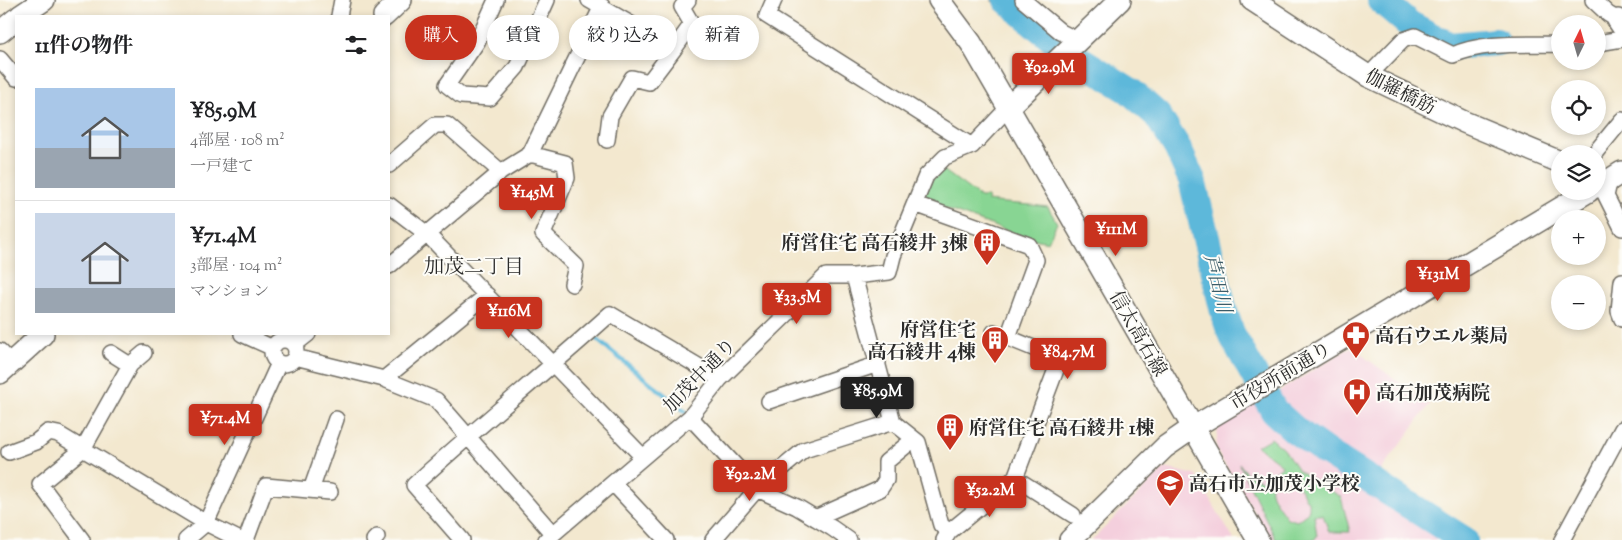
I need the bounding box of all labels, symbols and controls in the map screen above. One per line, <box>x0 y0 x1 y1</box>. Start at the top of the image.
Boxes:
chip: 購入 <box>405 15 477 60</box>
chip: 賃貸 <box>487 15 559 60</box>
chip: 絞り込み <box>569 15 677 60</box>
chip: 新着 <box>687 15 759 60</box>
north arrow <box>1551 15 1606 70</box>
map controls <box>1551 15 1606 330</box>
icon: filters <box>342 31 370 59</box>
text: 11件の物件 <box>35 32 133 62</box>
pin: ¥92.9M <box>1008 52 1090 95</box>
text: ¥92.9M <box>1023 57 1075 80</box>
street label: 伽羅橋筋 <box>1360 64 1440 123</box>
button: locate <box>1551 80 1606 135</box>
text: ¥85.9M <box>190 97 257 127</box>
icon: home <box>75 108 135 168</box>
text: 4部屋 · 108 m² <box>190 130 285 153</box>
button: layers <box>1551 145 1606 200</box>
text: 一戸建て <box>190 156 254 179</box>
pin: ¥145M <box>497 178 567 220</box>
text: ¥145M <box>510 182 554 205</box>
button: + <box>1551 210 1606 265</box>
pin: ¥111M <box>1081 214 1151 257</box>
text: ¥111M <box>1095 219 1137 242</box>
text: ¥71.4M <box>190 222 256 252</box>
building icon: 府営住宅 高石綾井 3棟 <box>972 227 1002 266</box>
place label: 府営住宅 高石綾井 3棟 <box>781 231 968 258</box>
icon: home <box>75 233 135 293</box>
water label: 芦田川 <box>1194 251 1237 318</box>
district label: 加茂二丁目 <box>424 254 524 283</box>
text: 3部屋 · 104 m² <box>190 255 282 278</box>
pin: ¥131M <box>1403 260 1473 302</box>
text: ¥131M <box>1417 264 1459 287</box>
button: − <box>1551 275 1606 330</box>
text: マンション <box>190 281 269 304</box>
pin: ¥33.5M <box>756 282 838 325</box>
street label: 信太高石線 <box>1101 286 1172 382</box>
text: ¥33.5M <box>773 287 821 310</box>
pin: ¥116M <box>474 296 544 339</box>
text: ¥116M <box>487 301 531 324</box>
place label: 府営住宅 高石綾井 4棟 <box>867 318 976 367</box>
pharmacy icon: 高石ウエル薬局 <box>1341 320 1371 359</box>
place label: 高石ウエル薬局 <box>1375 324 1508 351</box>
building icon: 府営住宅 高石綾井 4棟 <box>980 325 1010 364</box>
street label: 加茂中通り <box>658 333 744 420</box>
street label: 市役所前通り <box>1225 336 1337 418</box>
pin: ¥84.7M <box>1027 338 1109 380</box>
text: ¥84.7M <box>1041 342 1095 365</box>
pin: ¥85.9M <box>836 376 918 419</box>
hospital icon: 高石加茂病院 <box>1342 377 1372 416</box>
text: ¥85.9M <box>852 381 902 404</box>
place label: 高石加茂病院 <box>1376 381 1490 408</box>
pin: ¥71.4M <box>184 404 266 446</box>
text: ¥71.4M <box>200 408 250 431</box>
building icon: 府営住宅 高石綾井 1棟 <box>935 412 965 451</box>
place label: 府営住宅 高石綾井 1棟 <box>969 416 1155 443</box>
pin: ¥92.2M <box>709 460 791 502</box>
text: ¥92.2M <box>724 464 776 487</box>
school or university icon: 高石市立加茂小学校 <box>1155 468 1185 507</box>
place label: 高石市立加茂小学校 <box>1189 472 1360 499</box>
pin: ¥52.2M <box>949 476 1031 518</box>
text: ¥52.2M <box>965 480 1015 503</box>

